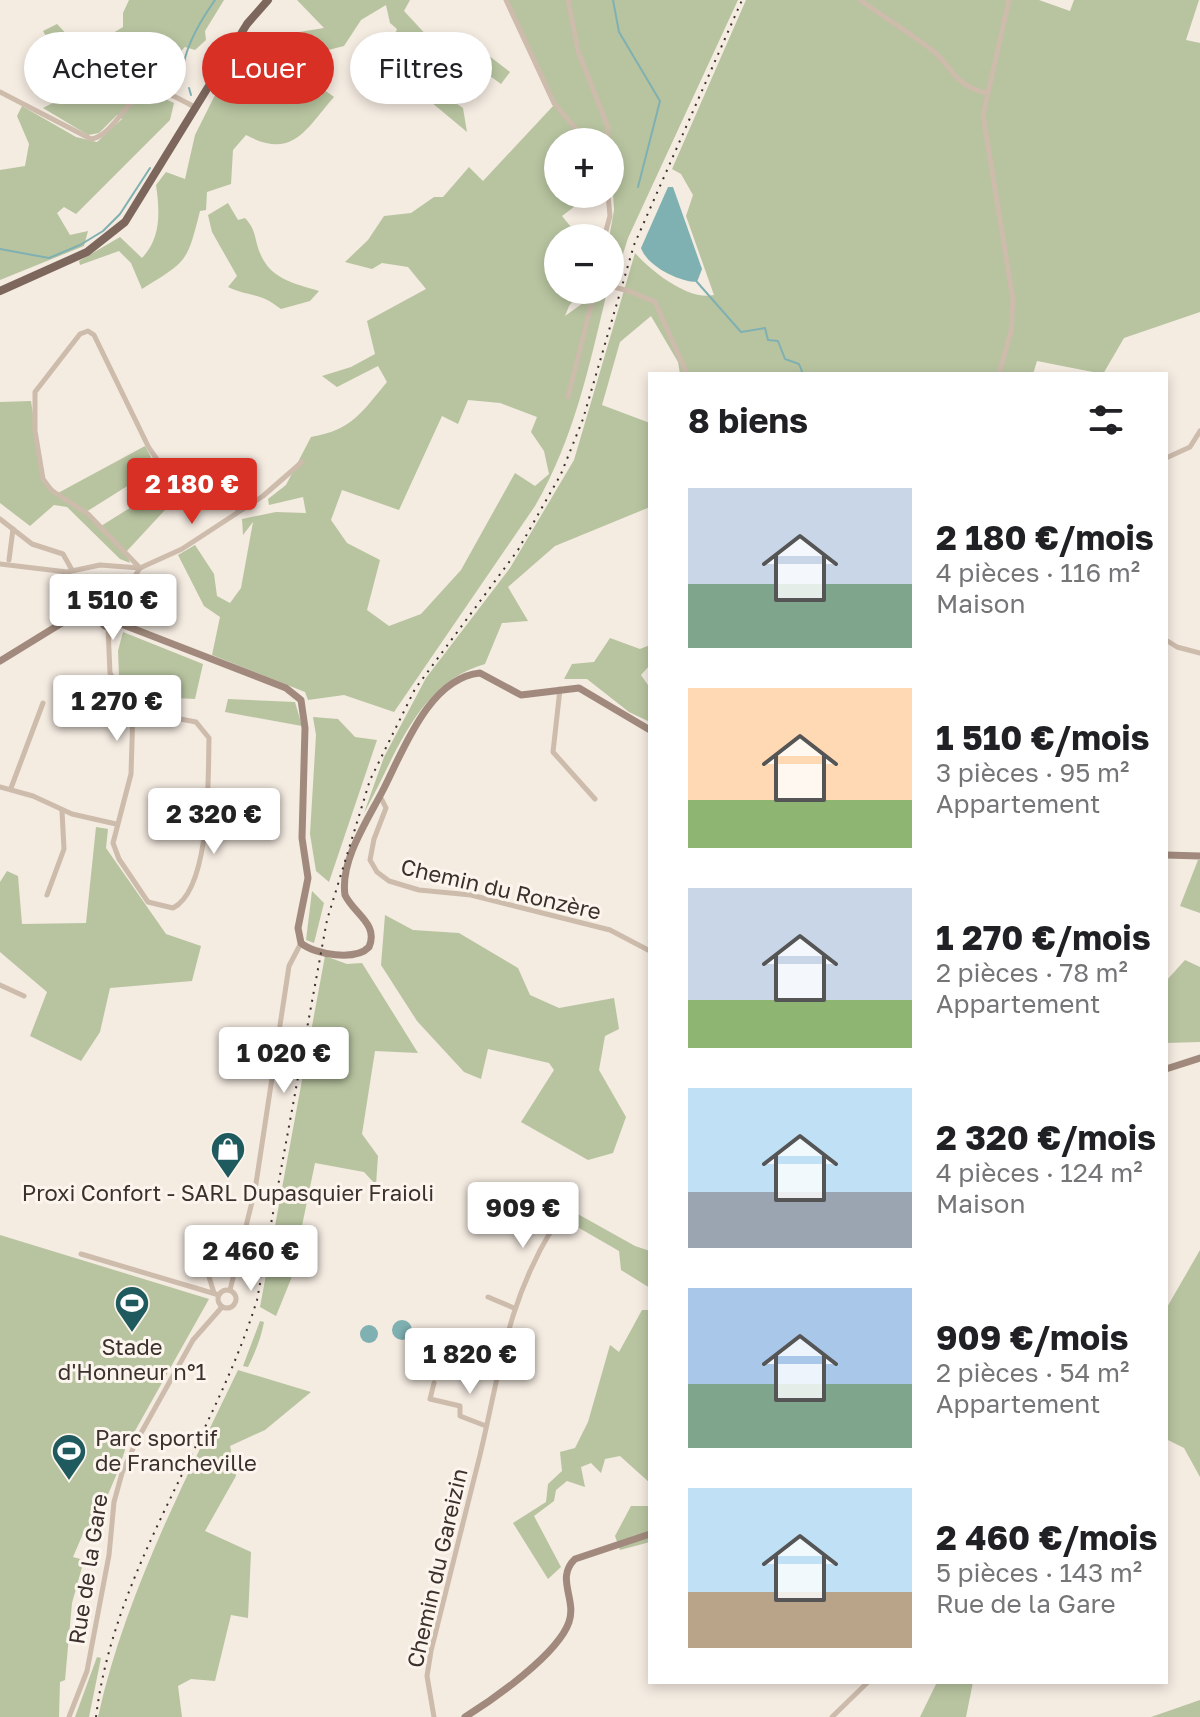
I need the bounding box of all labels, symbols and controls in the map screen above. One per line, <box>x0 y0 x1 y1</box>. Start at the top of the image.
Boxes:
chip: Acheter <box>24 32 186 104</box>
chip: Louer <box>202 32 334 104</box>
chip: Filtres <box>350 32 492 104</box>
map controls <box>544 128 624 304</box>
button: + <box>544 128 624 208</box>
button: − <box>544 224 624 304</box>
icon: filters <box>1084 398 1128 442</box>
text: 8 biens <box>688 400 808 440</box>
pin: 2 180 € <box>118 458 266 526</box>
text: 2 180 € <box>145 468 239 499</box>
text: 2 180 €/mois <box>936 517 1154 557</box>
icon: home <box>752 520 848 616</box>
text: 4 pièces · 116 m² <box>936 557 1140 588</box>
pin: 1 510 € <box>39 574 187 642</box>
text: 1 510 € <box>68 584 158 615</box>
text: Maison <box>936 588 1025 619</box>
pin: 1 270 € <box>43 675 191 743</box>
text: 1 270 € <box>71 685 163 716</box>
text: 1 510 €/mois <box>936 717 1150 757</box>
icon: home <box>752 720 848 816</box>
text: 3 pièces · 95 m² <box>936 757 1129 788</box>
pin: 2 320 € <box>140 788 288 856</box>
text: Appartement <box>936 788 1100 819</box>
text: 2 320 € <box>166 798 262 829</box>
street label: Chemin du Ronzère <box>398 852 604 925</box>
text: 1 270 €/mois <box>936 917 1151 957</box>
icon: home <box>752 920 848 1016</box>
text: 2 pièces · 78 m² <box>936 957 1128 988</box>
text: Appartement <box>936 988 1100 1019</box>
pin: 1 020 € <box>210 1027 358 1095</box>
text: 1 020 € <box>237 1037 331 1068</box>
text: 2 320 €/mois <box>936 1117 1156 1157</box>
icon: home <box>752 1120 848 1216</box>
shop icon: Proxi Confort - SARL Dupasquier Fraioli <box>209 1130 247 1180</box>
text: 4 pièces · 124 m² <box>936 1157 1143 1188</box>
place label: Proxi Confort - SARL Dupasquier Fraioli <box>22 1179 434 1206</box>
pin: 909 € <box>467 1182 579 1250</box>
text: Maison <box>936 1188 1025 1219</box>
text: 909 € <box>486 1192 560 1223</box>
pin: 2 460 € <box>177 1225 325 1293</box>
text: 2 460 € <box>203 1235 299 1266</box>
sports icon: Stade d'Honneur n°1 <box>113 1284 151 1334</box>
text: 909 €/mois <box>936 1317 1129 1357</box>
icon: home <box>752 1320 848 1416</box>
pin: 1 820 € <box>396 1328 544 1396</box>
place label: Stade d'Honneur n°1 <box>58 1333 206 1385</box>
text: 1 820 € <box>423 1338 517 1369</box>
text: 2 pièces · 54 m² <box>936 1357 1129 1388</box>
text: Appartement <box>936 1388 1100 1419</box>
place label: Parc sportif de Francheville <box>95 1424 257 1476</box>
sports icon: Parc sportif de Francheville <box>50 1432 88 1482</box>
street label: Chemin du Gareizin <box>400 1466 473 1670</box>
street label: Rue de la Gare <box>62 1492 113 1646</box>
text: 2 460 €/mois <box>936 1517 1157 1557</box>
icon: home <box>752 1520 848 1616</box>
text: 5 pièces · 143 m² <box>936 1557 1142 1588</box>
text: Rue de la Gare <box>936 1588 1116 1619</box>

